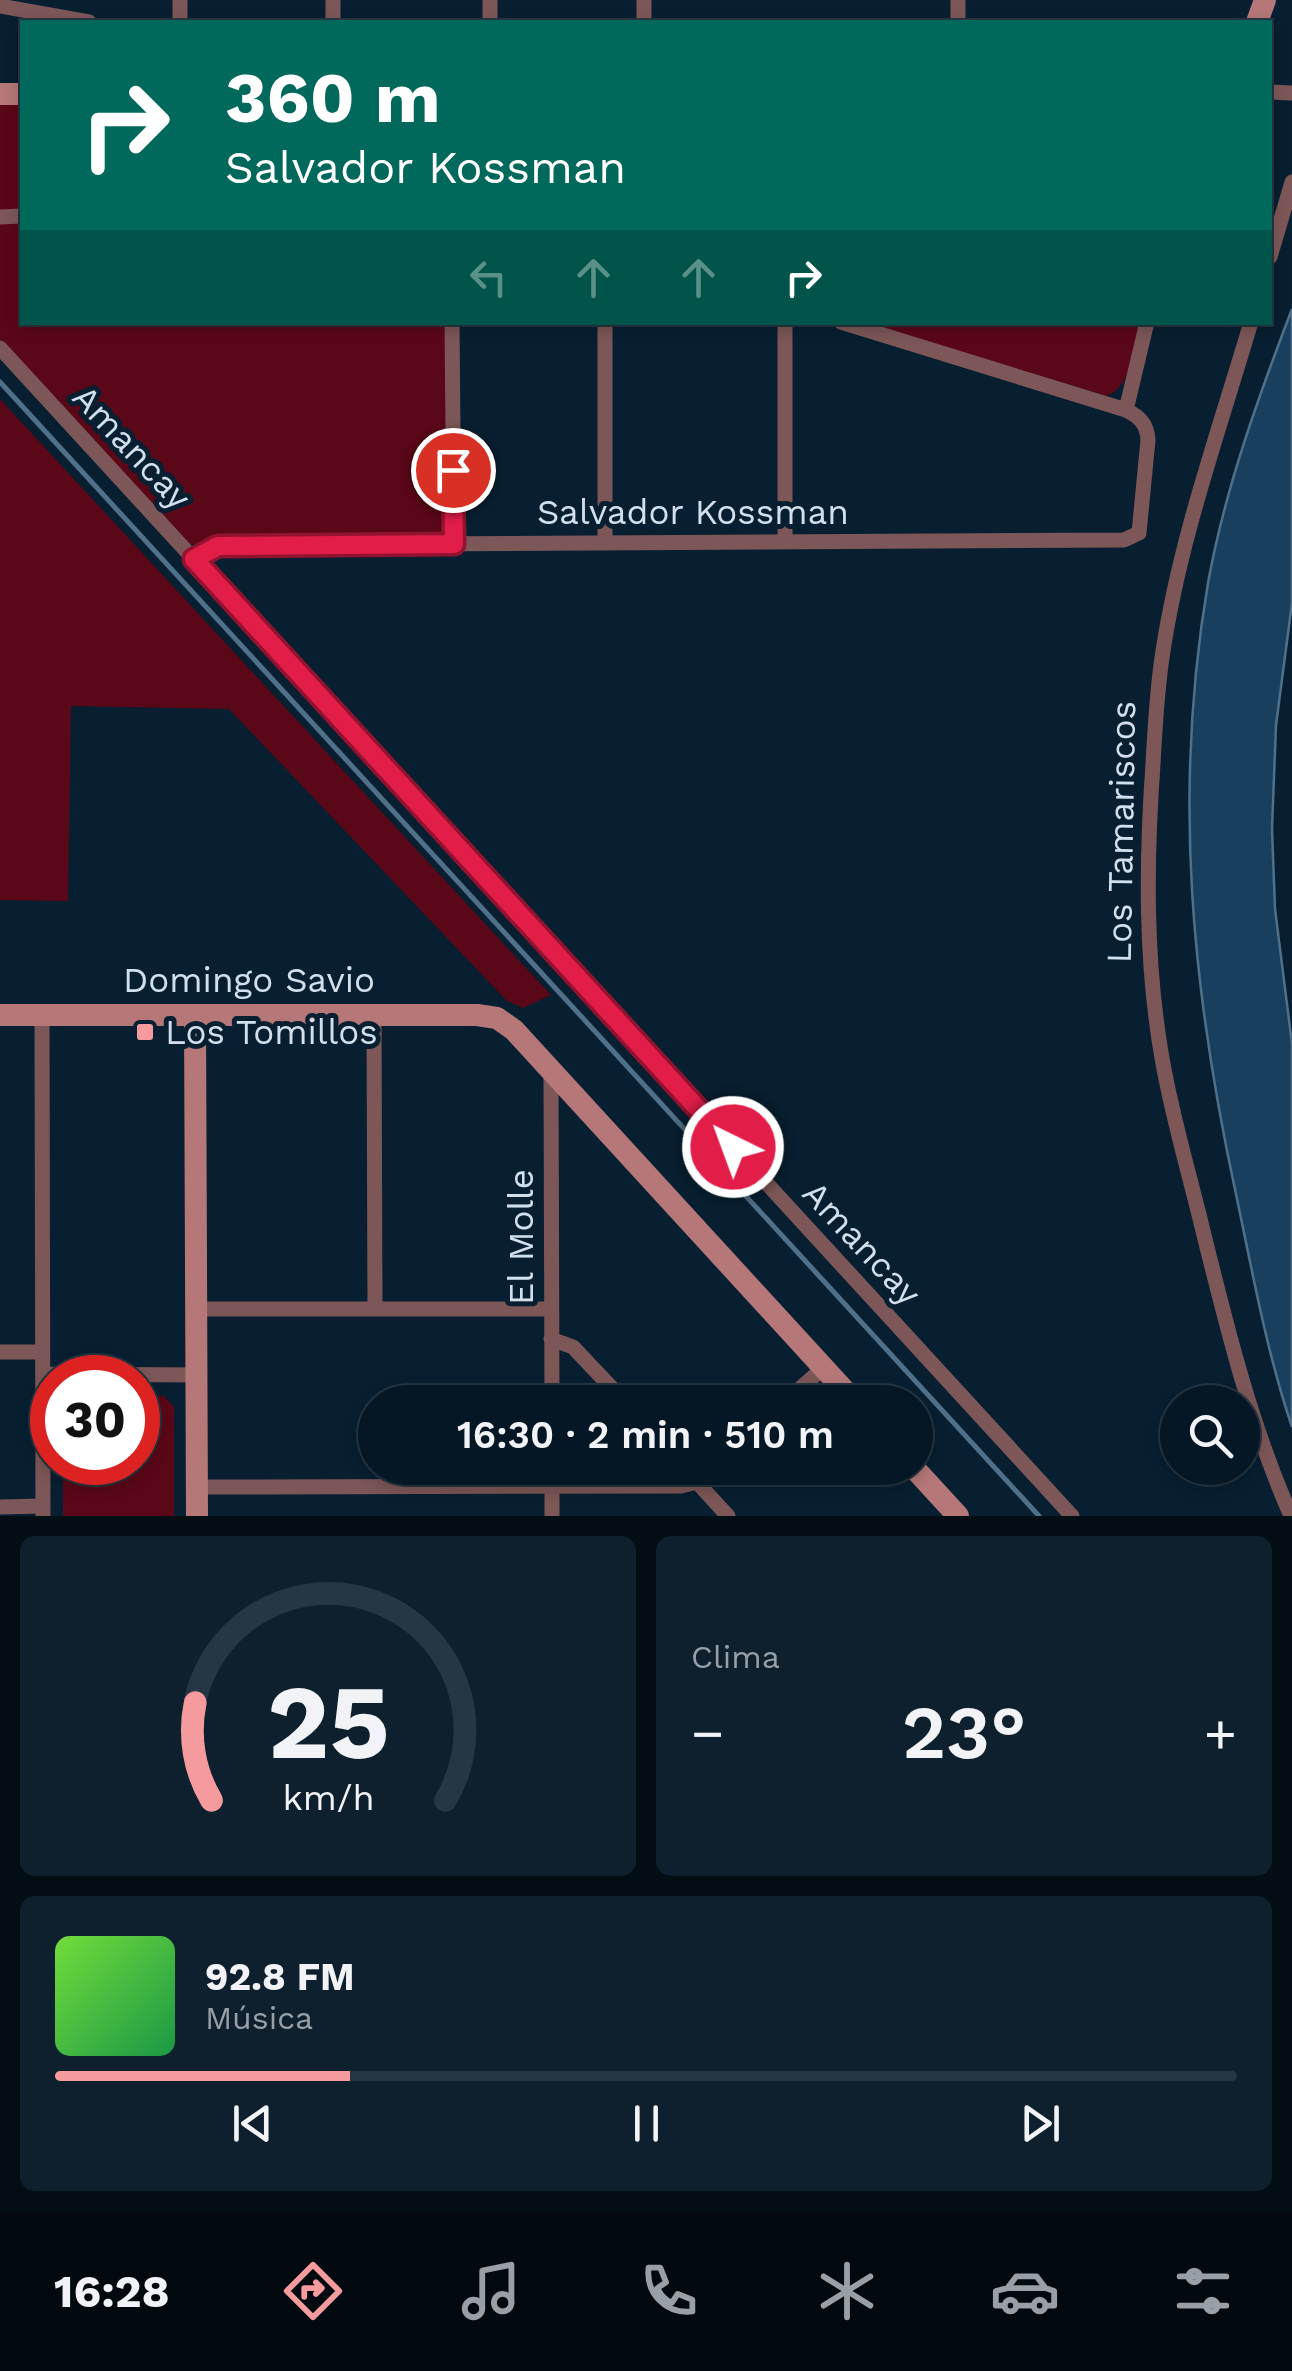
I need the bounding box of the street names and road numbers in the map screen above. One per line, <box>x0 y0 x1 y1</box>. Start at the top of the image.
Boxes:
street label: Amancay <box>64 376 200 518</box>
street label: Salvador Kossman <box>537 491 849 533</box>
street label: Los Tamariscos <box>1098 700 1144 964</box>
street label: Domingo Savio <box>123 959 375 1001</box>
street label: El Molle <box>500 1169 542 1305</box>
street label: Amancay <box>794 1172 930 1314</box>

